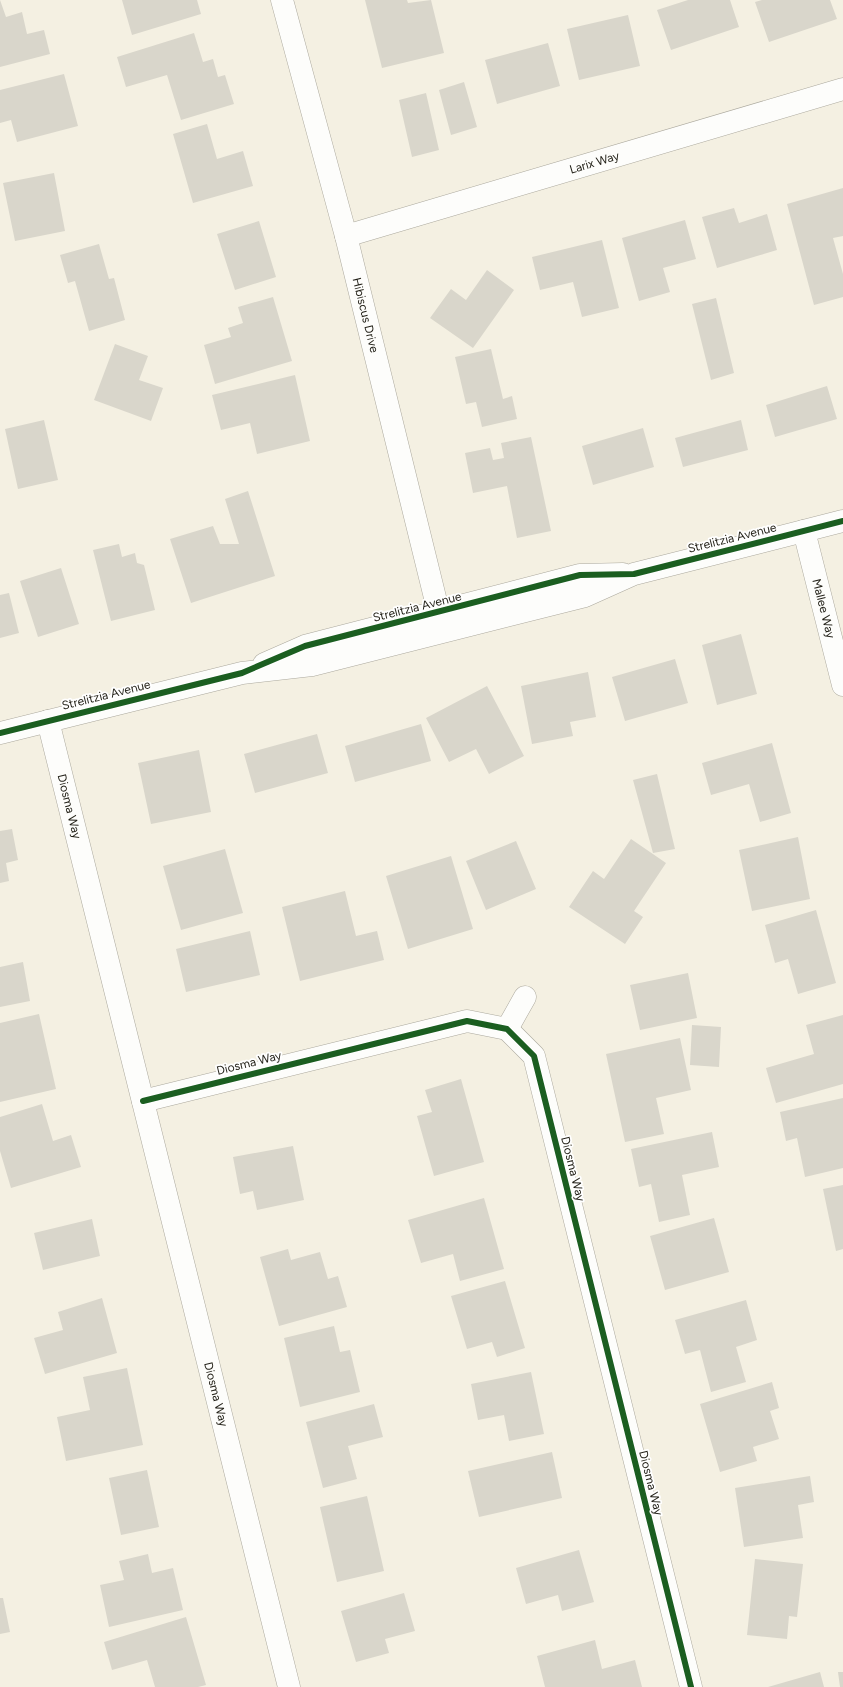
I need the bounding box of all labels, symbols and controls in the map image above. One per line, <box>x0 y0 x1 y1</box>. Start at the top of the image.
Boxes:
street label: Larix Way <box>568 148 622 177</box>
street label: Hibiscus Drive <box>349 276 382 355</box>
street label: Strelitzia Avenue <box>686 520 778 556</box>
street label: Mallee Way <box>809 577 838 641</box>
street label: Strelitzia Avenue <box>371 589 463 625</box>
street label: Strelitzia Avenue <box>60 677 152 713</box>
street label: Diosma Way <box>54 773 84 841</box>
street label: Diosma Way <box>215 1048 284 1078</box>
street label: Diosma Way <box>558 1135 588 1204</box>
street label: Diosma Way <box>201 1360 231 1429</box>
street label: Diosma Way <box>636 1449 666 1518</box>

